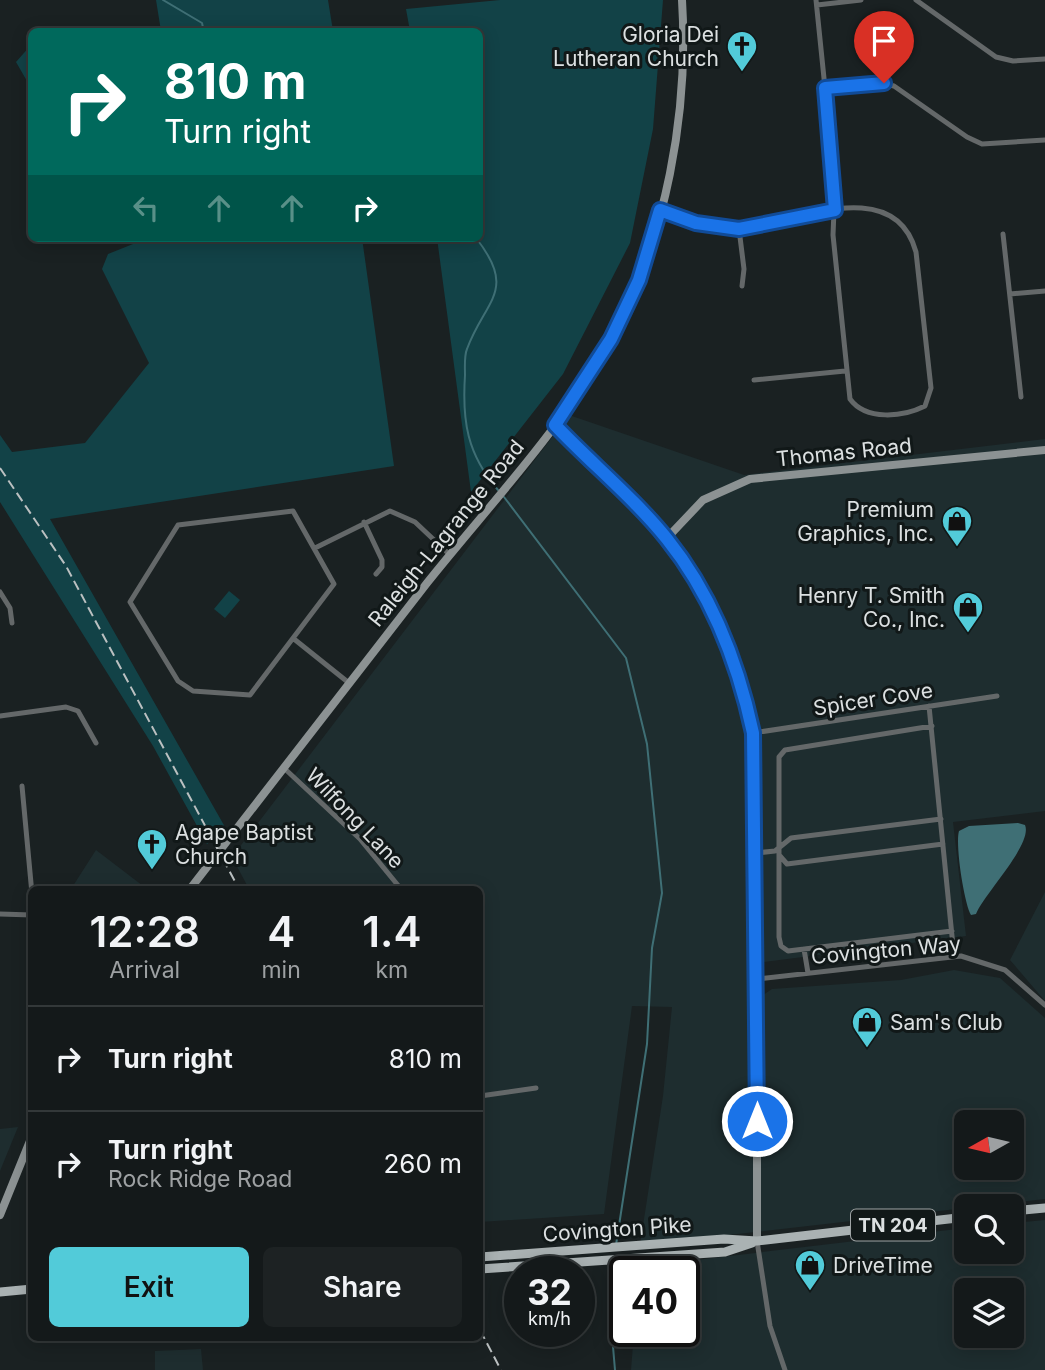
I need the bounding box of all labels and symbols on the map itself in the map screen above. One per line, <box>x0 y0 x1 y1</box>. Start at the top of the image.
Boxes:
pin <box>854 11 914 83</box>
place label: Gloria Dei Lutheran Church <box>553 22 719 71</box>
church icon: Gloria Dei Lutheran Church <box>725 29 759 73</box>
street label: Thomas Road <box>775 432 913 472</box>
street label: Raleigh-Lagrange Road <box>363 435 529 631</box>
place label: Premium Graphics, Inc. <box>797 497 934 546</box>
shop icon: Premium Graphics, Inc. <box>940 504 974 548</box>
place label: Henry T. Smith Co., Inc. <box>798 583 945 632</box>
shop icon: Henry T. Smith Co., Inc. <box>951 590 985 634</box>
street label: Spicer Cove <box>811 677 935 721</box>
street label: Wilfong Lane <box>301 763 409 873</box>
place label: Agape Baptist Church <box>175 820 314 869</box>
church icon: Agape Baptist Church <box>135 827 169 871</box>
street label: Covington Way <box>810 931 962 969</box>
shop icon: Sam's Club <box>850 1005 884 1049</box>
place label: Sam's Club <box>890 1010 1003 1035</box>
position arrow <box>720 1084 794 1158</box>
north arrow <box>954 1110 1024 1180</box>
road number: TN 204 <box>851 1210 935 1240</box>
street label: Covington Pike <box>542 1211 692 1247</box>
shop icon: DriveTime <box>793 1248 827 1292</box>
place label: DriveTime <box>833 1253 933 1278</box>
speed limit sign: 40 <box>609 1256 700 1347</box>

